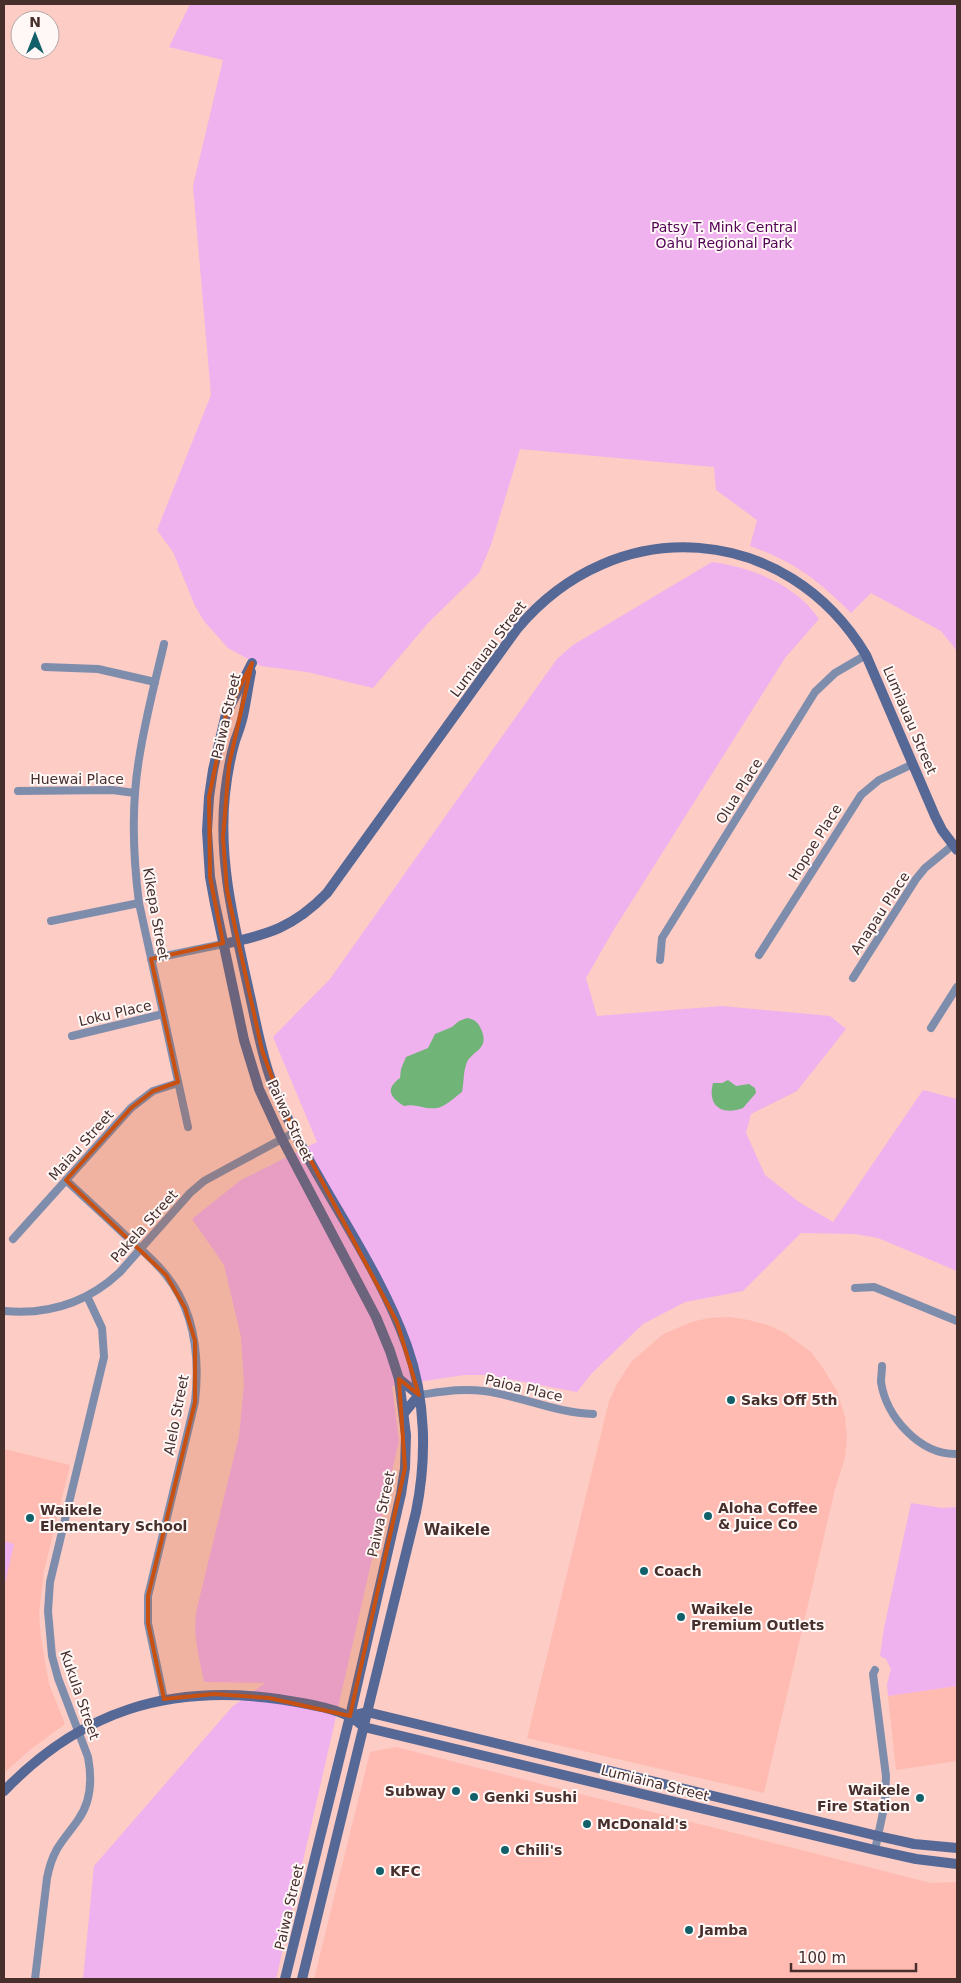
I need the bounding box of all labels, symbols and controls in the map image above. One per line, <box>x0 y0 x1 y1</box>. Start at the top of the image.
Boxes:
north arrow <box>10 10 60 60</box>
text: N <box>29 14 41 30</box>
park label: Patsy T. Mink Central Oahu Regional Park <box>651 219 797 251</box>
street label: Lumiauau Street <box>447 598 530 700</box>
street label: Lumiauau Street <box>880 664 940 777</box>
street label: Paiwa Street <box>208 671 244 760</box>
street label: Olua Place <box>713 755 765 827</box>
street label: Huewai Place <box>30 771 124 787</box>
street label: Hopoe Place <box>785 801 845 883</box>
street label: Kikepa Street <box>140 866 172 962</box>
street label: Anapau Place <box>847 869 913 957</box>
street label: Loku Place <box>77 997 153 1029</box>
street label: Paiwa Street <box>264 1077 316 1163</box>
street label: Maiau Street <box>45 1106 117 1183</box>
street label: Pakela Street <box>107 1186 181 1266</box>
street label: Paioa Place <box>484 1371 564 1405</box>
street label: Alelo Street <box>160 1373 192 1457</box>
place label: Saks Off 5th <box>741 1392 838 1408</box>
marker: Saks Off 5th <box>725 1394 737 1406</box>
street label: Paiwa Street <box>364 1469 398 1558</box>
place label: Aloha Coffee & Juice Co <box>718 1500 818 1532</box>
place label: Waikele Elementary School <box>40 1502 187 1534</box>
marker: Aloha Coffee & Juice Co <box>702 1510 714 1522</box>
marker: Waikele Elementary School <box>24 1512 36 1524</box>
district label: Waikele <box>424 1521 490 1539</box>
place label: Coach <box>654 1563 702 1579</box>
marker: Coach <box>638 1565 650 1577</box>
place label: Waikele Premium Outlets <box>691 1601 824 1633</box>
marker: Waikele Premium Outlets <box>675 1611 687 1623</box>
street label: Kukula Street <box>57 1648 103 1742</box>
street label: Lumiaina Street <box>599 1762 711 1804</box>
place label: Waikele Fire Station <box>817 1782 910 1814</box>
place label: Subway <box>385 1783 446 1799</box>
marker: Subway <box>450 1785 462 1797</box>
place label: Genki Sushi <box>484 1789 577 1805</box>
marker: Genki Sushi <box>468 1791 480 1803</box>
marker: Waikele Fire Station <box>914 1792 926 1804</box>
place label: McDonald's <box>597 1816 687 1832</box>
marker: McDonald's <box>581 1818 593 1830</box>
place label: Chili's <box>515 1842 562 1858</box>
marker: Chili's <box>499 1844 511 1856</box>
street label: Paiwa Street <box>271 1862 307 1951</box>
place label: KFC <box>390 1863 421 1879</box>
marker: KFC <box>374 1865 386 1877</box>
place label: Jamba <box>698 1922 748 1938</box>
marker: Jamba <box>683 1924 695 1936</box>
scale bar <box>791 1940 916 1972</box>
text: 100 m <box>798 1949 846 1967</box>

